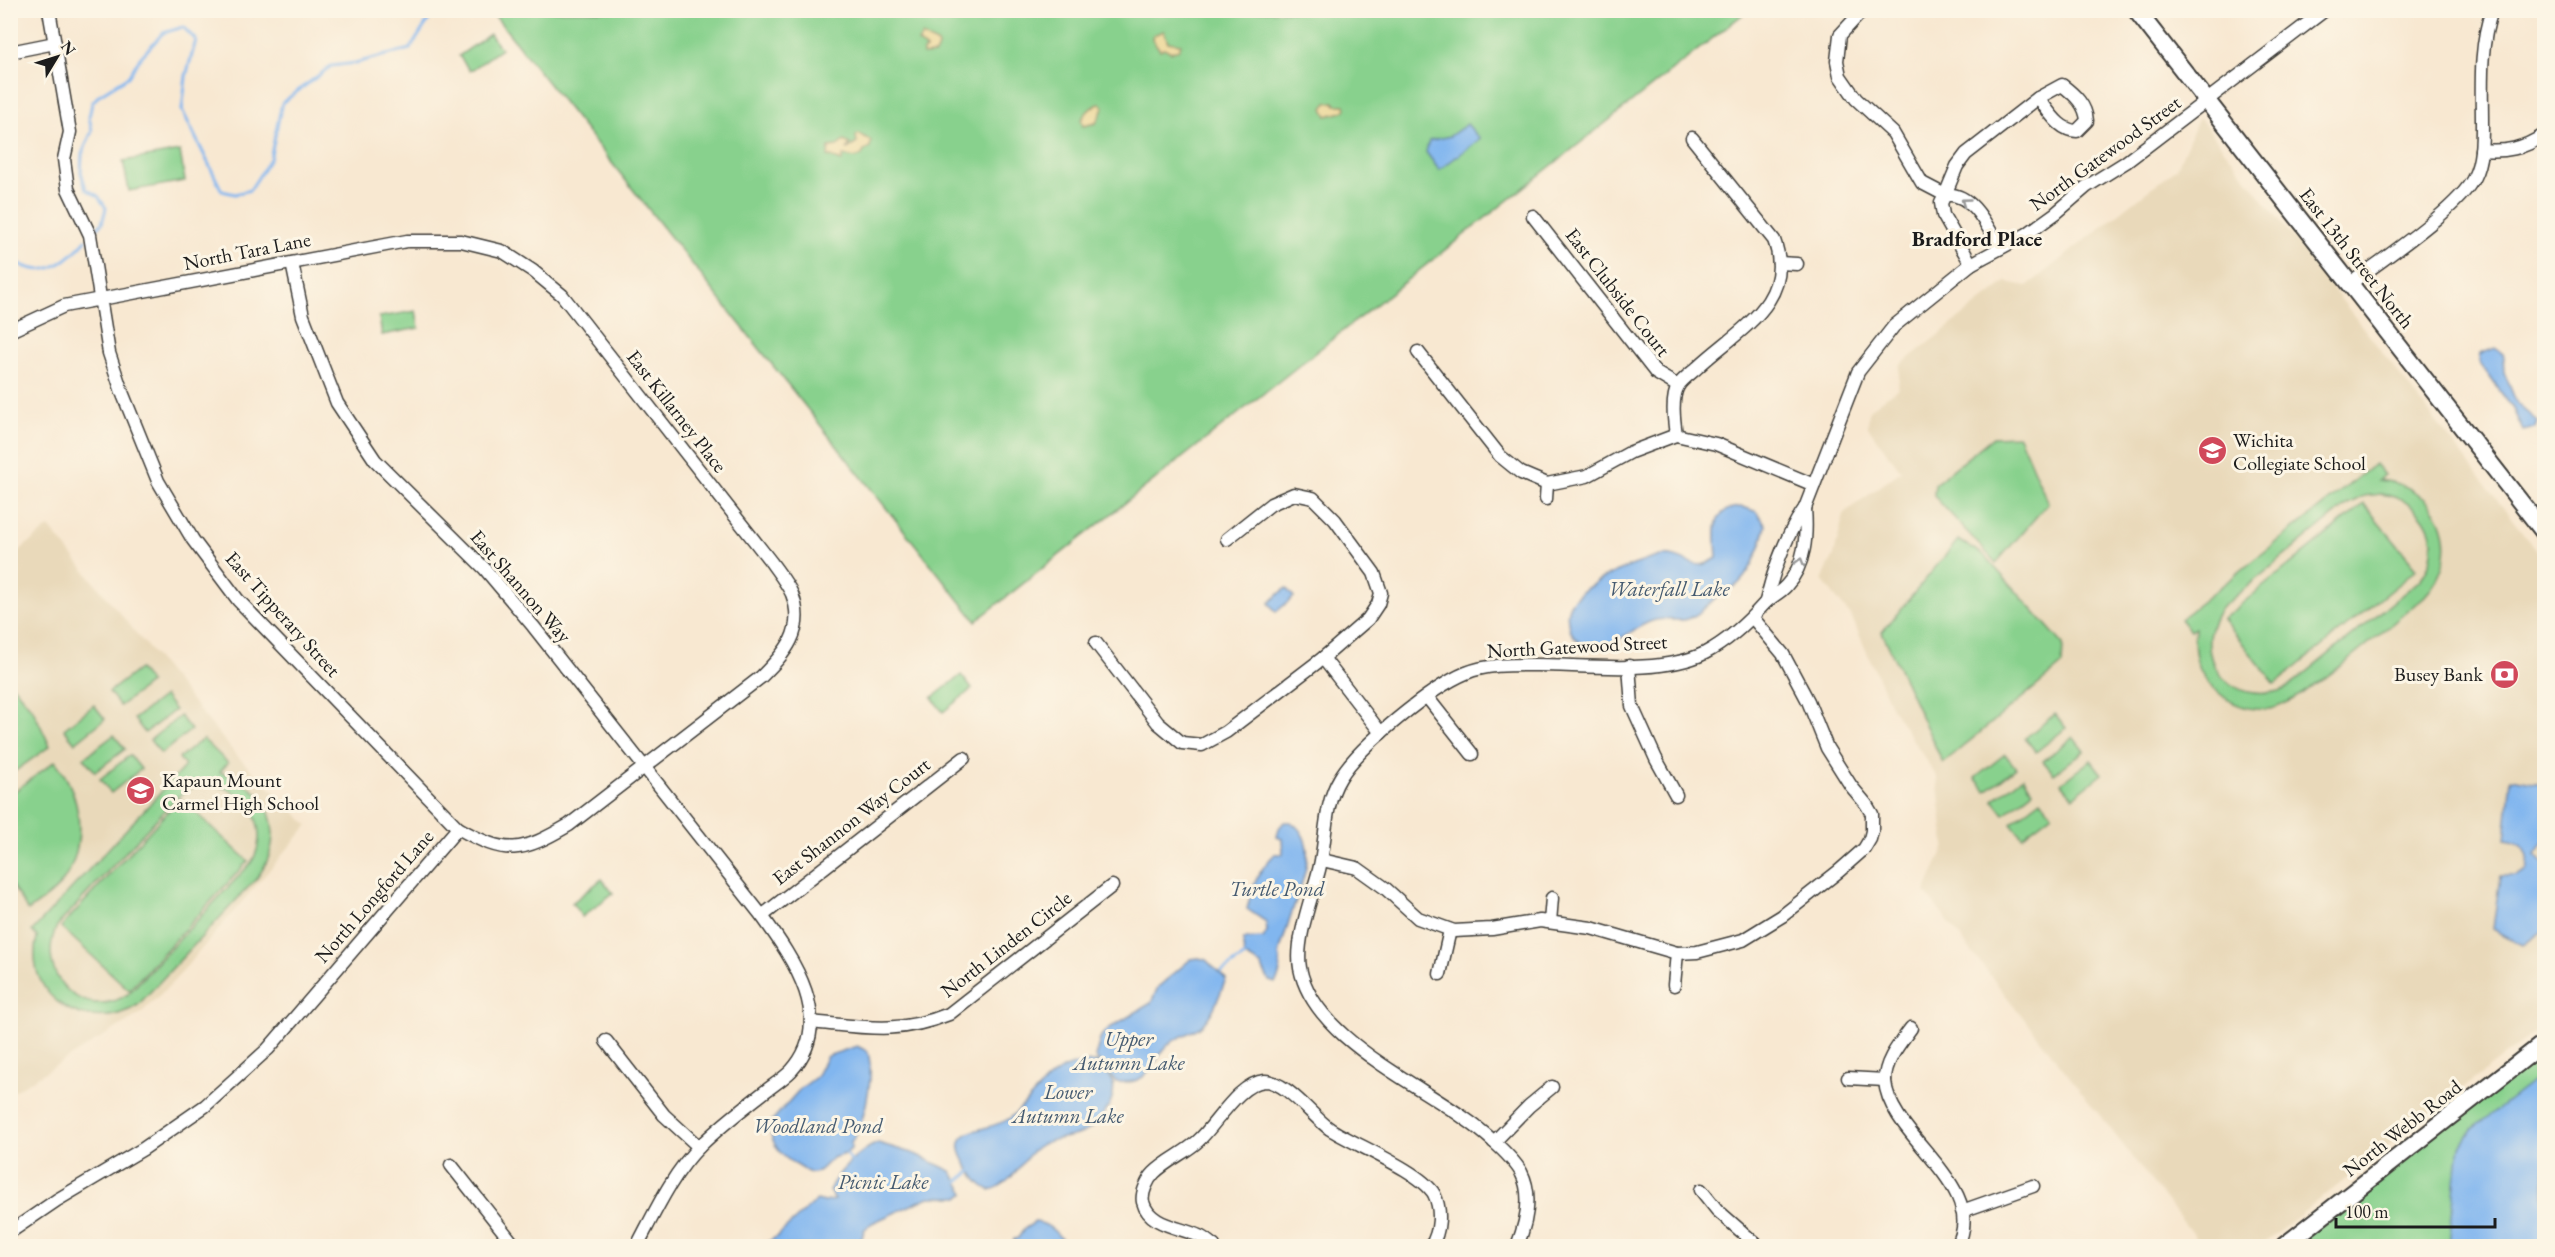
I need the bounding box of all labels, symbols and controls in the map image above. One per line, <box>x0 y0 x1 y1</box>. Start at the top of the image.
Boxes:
north arrow <box>27 27 87 87</box>
text: N <box>56 37 81 60</box>
street label: North Gatewood Street <box>2024 89 2186 217</box>
street label: East 13th Street North <box>2294 182 2420 334</box>
one-way arrow <box>1961 198 1972 209</box>
street label: East Clubside Court <box>1560 222 1677 362</box>
district label: Bradford Place <box>1912 225 2042 252</box>
street label: North Tara Lane <box>181 226 313 276</box>
street label: East Killarney Place <box>621 344 733 478</box>
place label: Wichita Collegiate School <box>2233 427 2366 476</box>
school or university icon: Wichita Collegiate School <box>2196 435 2228 467</box>
street label: East Shannon Way <box>465 524 577 648</box>
street label: East Tipperary Street <box>220 546 347 683</box>
one-way arrow <box>1793 557 1805 568</box>
water label: Waterfall Lake <box>1608 575 1731 602</box>
street label: North Gatewood Street <box>1486 628 1669 664</box>
bank icon: Busey Bank <box>2488 658 2520 690</box>
place label: Busey Bank <box>2394 661 2484 687</box>
street label: East Shannon Way Court <box>767 751 936 891</box>
place label: Kapaun Mount Carmel High School <box>162 767 319 816</box>
school or university icon: Kapaun Mount Carmel High School <box>125 775 157 807</box>
street label: North Longford Lane <box>309 824 439 968</box>
water label: Turtle Pond <box>1229 875 1325 902</box>
street label: North Linden Circle <box>935 885 1077 1003</box>
water label: Upper Autumn Lake <box>1071 1025 1185 1076</box>
street label: North Webb Road <box>2337 1073 2467 1182</box>
water label: Lower Autumn Lake <box>1010 1078 1124 1129</box>
water label: Woodland Pond <box>753 1112 883 1139</box>
water label: Picnic Lake <box>838 1168 929 1195</box>
scale bar <box>2336 1191 2495 1229</box>
text: 100 m <box>2345 1200 2389 1223</box>

